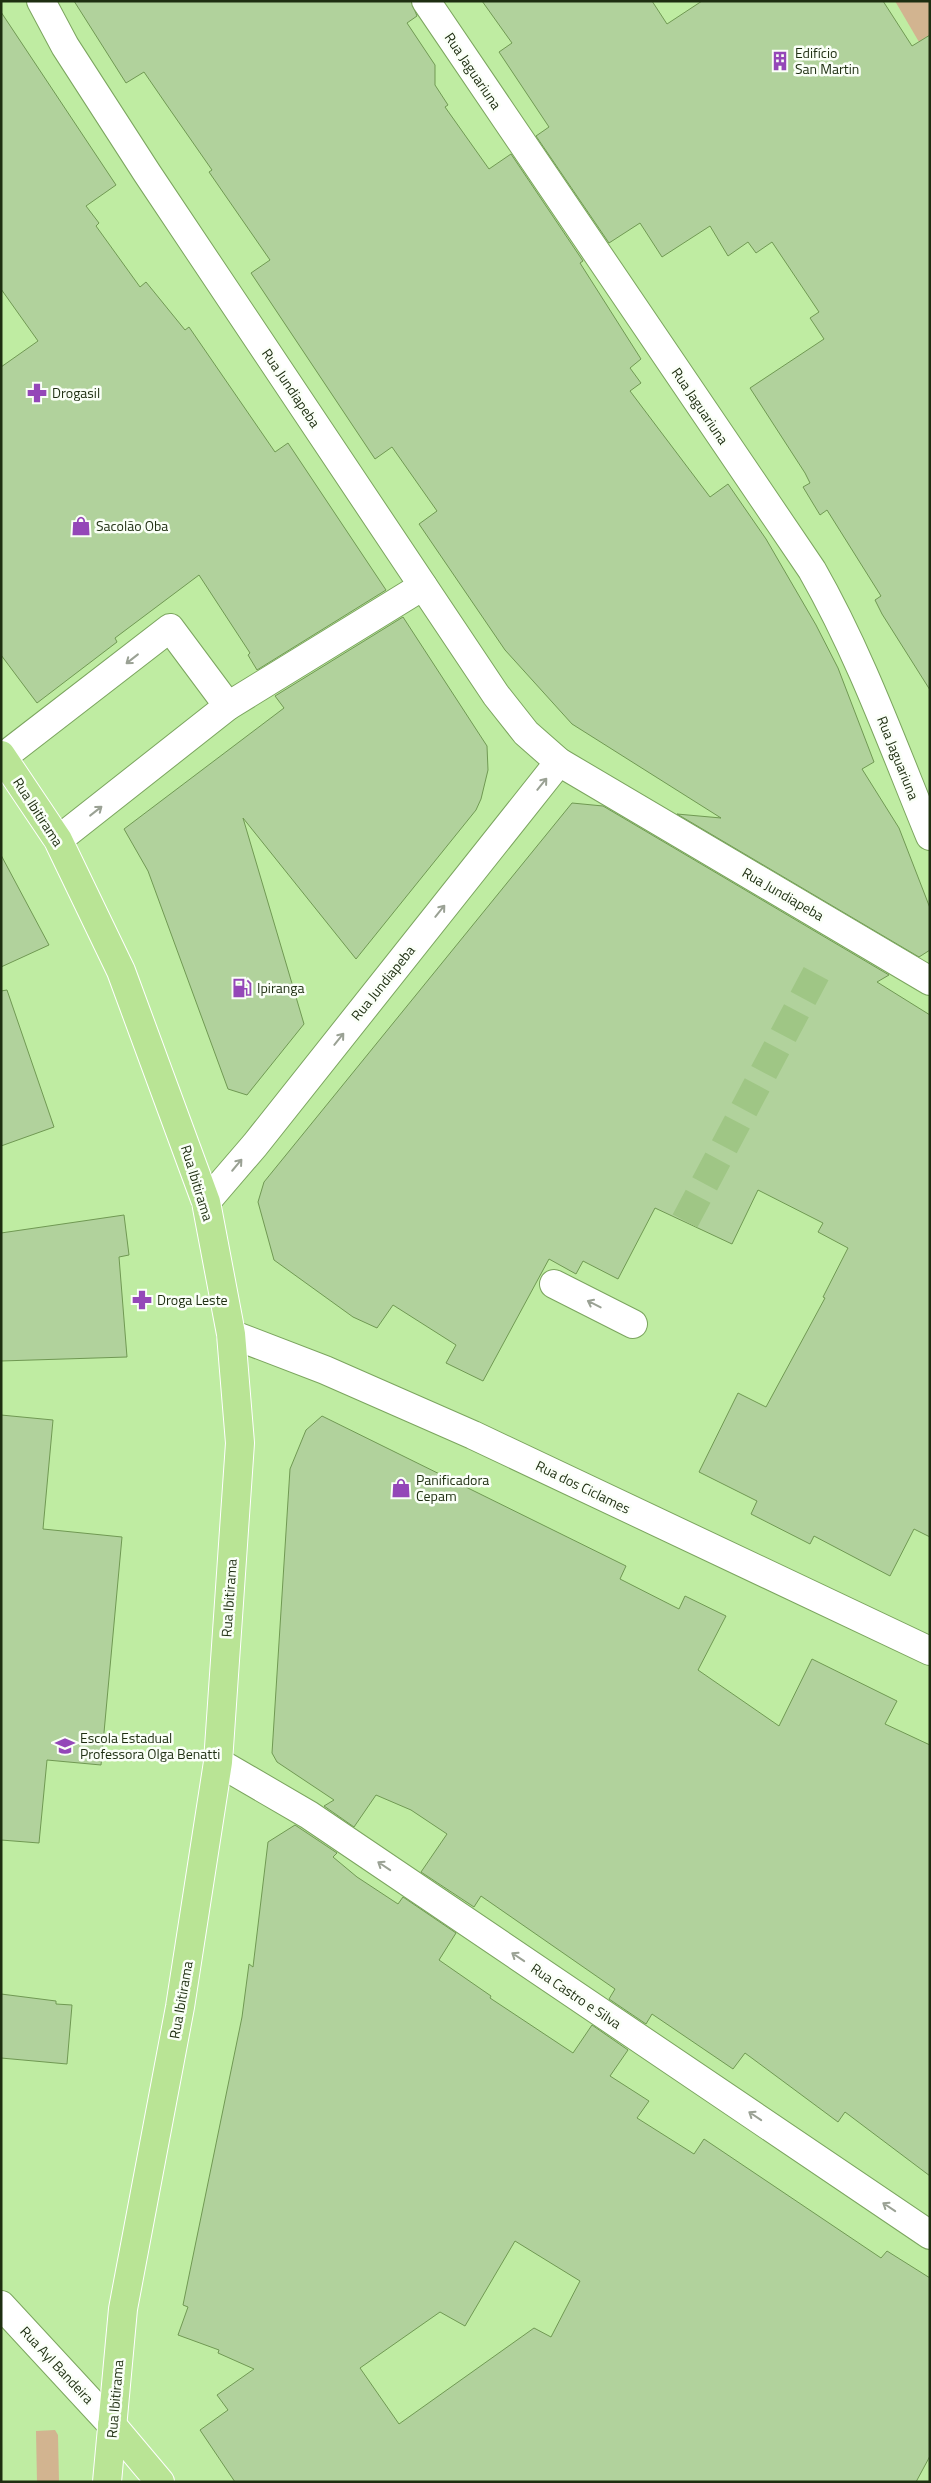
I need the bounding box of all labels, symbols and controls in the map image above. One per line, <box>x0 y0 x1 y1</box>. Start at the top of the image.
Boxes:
street label: Rua Jaguariuna <box>440 28 507 113</box>
place label: Edifício San Martin <box>795 42 859 79</box>
building icon: Edifício San Martin <box>769 50 791 72</box>
street label: Rua Jundiapeba <box>257 344 326 431</box>
street label: Rua Jaguariuna <box>667 363 734 448</box>
pharmacy icon: Drogasil <box>26 382 48 404</box>
place label: Drogasil <box>52 382 100 403</box>
shop icon: Sacolão Oba <box>70 515 92 537</box>
place label: Sacolão Oba <box>96 515 168 536</box>
one-way arrow <box>126 653 139 664</box>
street label: Rua Jaguariuna <box>872 713 925 803</box>
street label: Rua Ibitirama <box>8 773 69 850</box>
one-way arrow <box>536 778 547 791</box>
one-way arrow <box>89 805 102 816</box>
street label: Rua Jundiapeba <box>738 862 828 926</box>
one-way arrow <box>435 905 446 918</box>
street label: Rua Jundiapeba <box>346 941 420 1025</box>
fuel station icon: Ipiranga <box>231 977 253 999</box>
place label: Ipiranga <box>257 977 304 998</box>
one-way arrow <box>334 1032 345 1045</box>
street label: Rua Ibitirama <box>176 1142 219 1223</box>
one-way arrow <box>232 1159 243 1172</box>
pharmacy icon: Droga Leste <box>131 1289 153 1311</box>
place label: Droga Leste <box>157 1289 228 1310</box>
one-way arrow <box>587 1299 602 1308</box>
street label: Rua dos Ciclames <box>532 1455 634 1519</box>
place label: Panificadora Cepam <box>416 1469 489 1506</box>
shop icon: Panificadora Cepam <box>390 1477 412 1499</box>
street label: Rua Ibitirama <box>215 1558 242 1638</box>
place label: Escola Estadual Professora Olga Benatti <box>80 1727 220 1764</box>
school or university icon: Escola Estadual Professora Olga Benatti <box>54 1735 76 1757</box>
one-way arrow <box>377 1861 391 1871</box>
one-way arrow <box>512 1952 526 1962</box>
street label: Rua Castro e Silva <box>527 1958 626 2034</box>
street label: Rua Ibitirama <box>163 1959 198 2040</box>
one-way arrow <box>748 2111 762 2121</box>
one-way arrow <box>883 2202 897 2212</box>
street label: Rua Ayl Bandeira <box>16 2321 99 2408</box>
street label: Rua Ibitirama <box>101 2359 128 2439</box>

